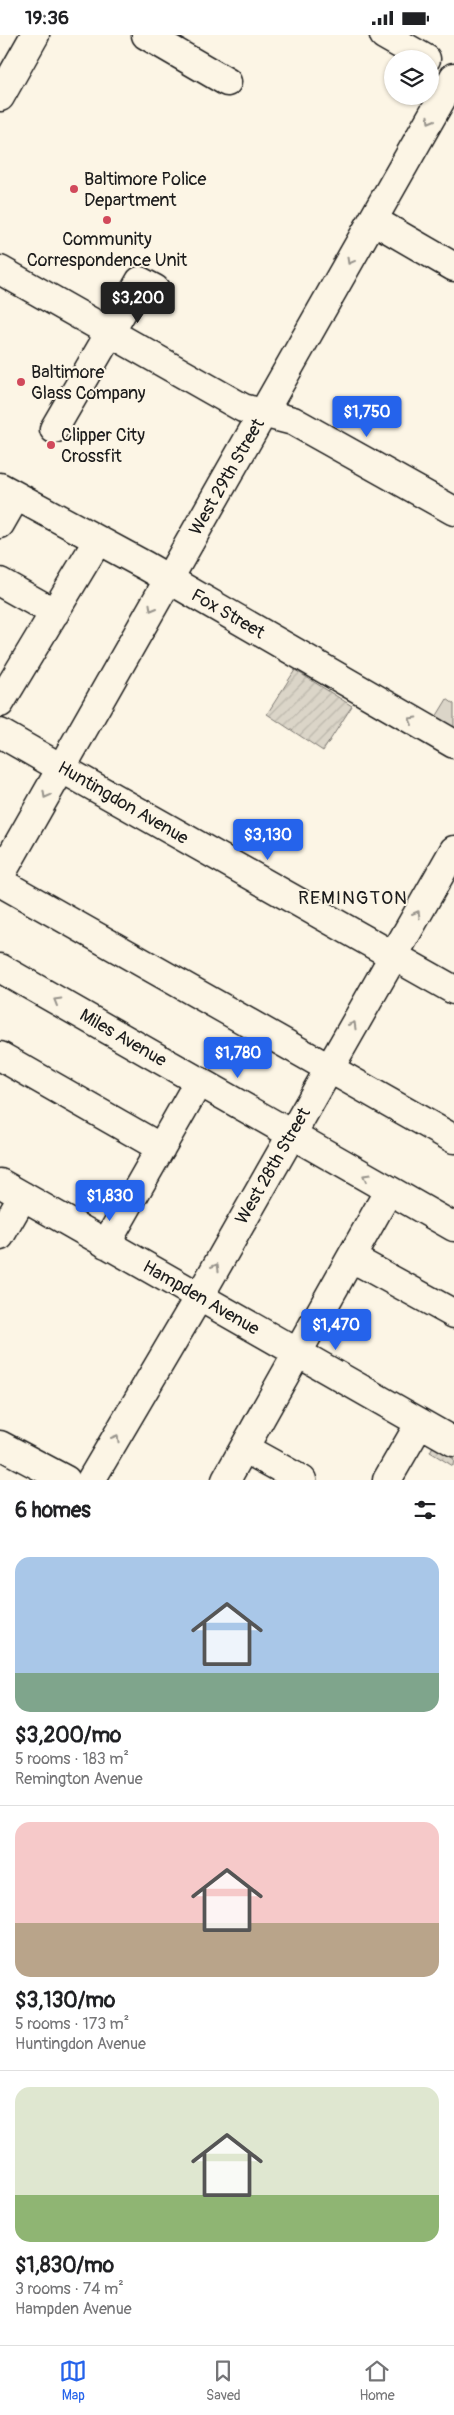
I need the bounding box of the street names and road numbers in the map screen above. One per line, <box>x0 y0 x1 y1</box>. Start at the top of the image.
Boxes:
street label: West 29th Street <box>184 414 270 540</box>
street label: Fox Street <box>187 584 270 645</box>
street label: Huntingdon Avenue <box>53 756 193 850</box>
street label: Miles Avenue <box>75 1004 171 1072</box>
street label: West 28th Street <box>230 1103 316 1228</box>
street label: Hampden Avenue <box>138 1255 264 1341</box>

